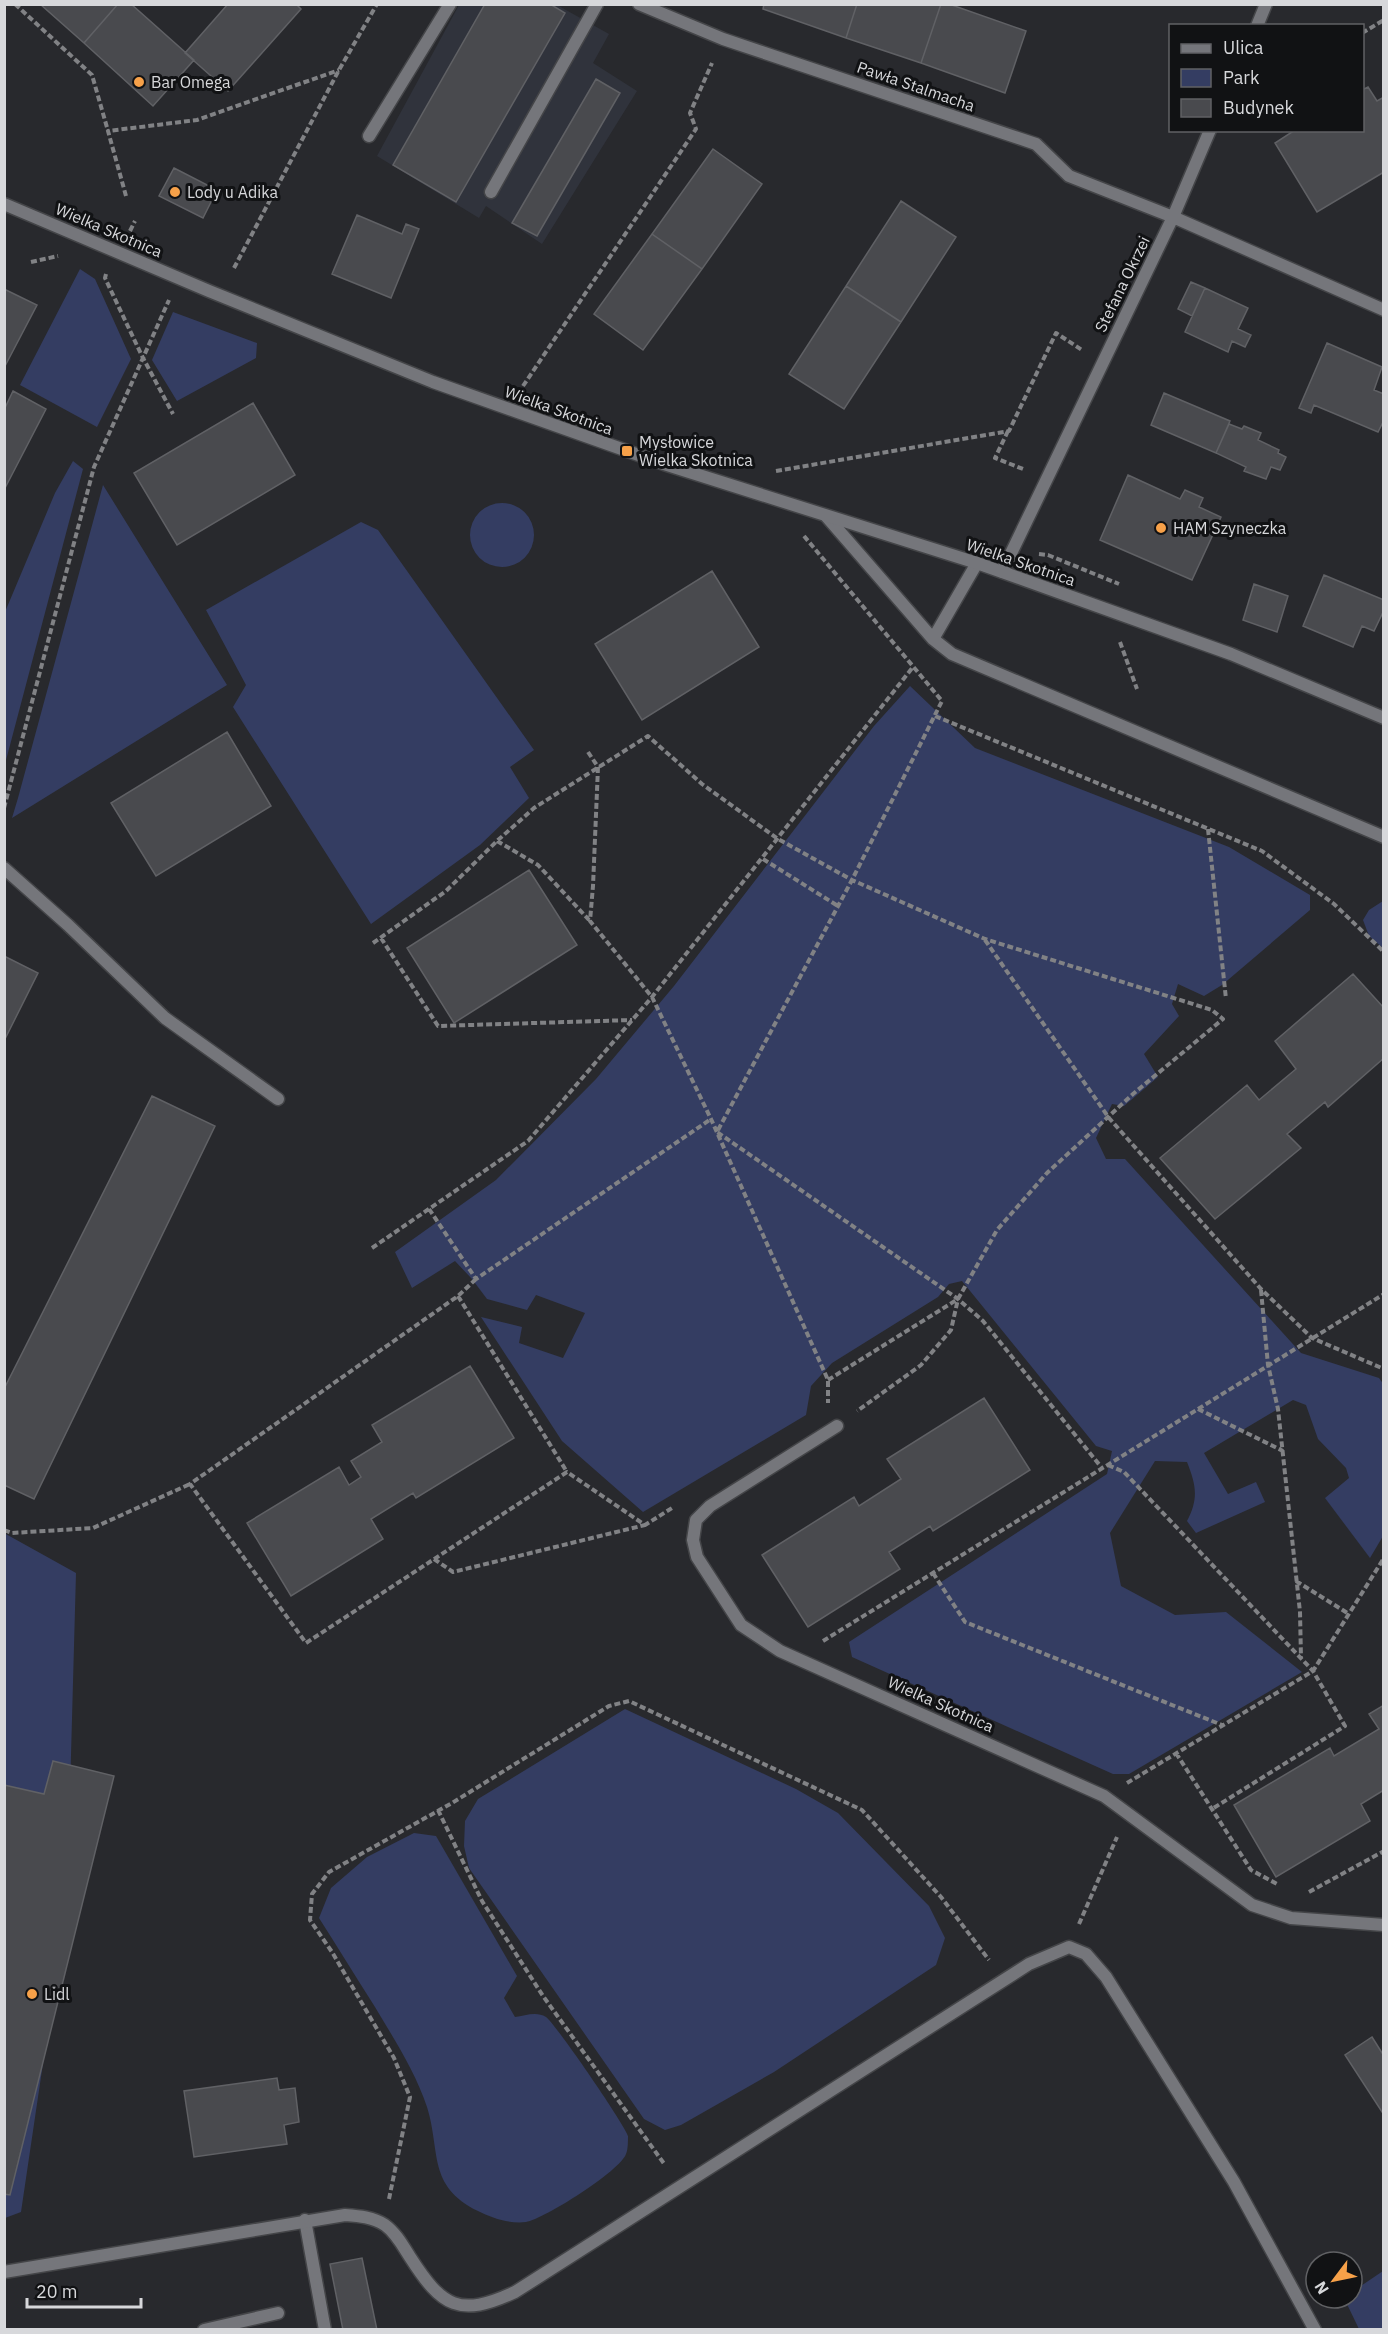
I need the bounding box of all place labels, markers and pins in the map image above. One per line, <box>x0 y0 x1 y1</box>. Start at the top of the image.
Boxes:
place label: Bar Omega <box>151 72 231 92</box>
marker: Bar Omega <box>132 75 146 89</box>
place label: Lody u Adika <box>187 182 279 202</box>
marker: Lody u Adika <box>168 185 182 199</box>
place label: Mysłowice Wielka Skotnica <box>639 432 753 470</box>
marker: Mysłowice Wielka Skotnica <box>620 444 634 458</box>
place label: HAM Szyneczka <box>1173 518 1287 538</box>
marker: HAM Szyneczka <box>1154 521 1168 535</box>
place label: Lidl <box>44 1984 70 2004</box>
marker: Lidl <box>25 1987 39 2001</box>

